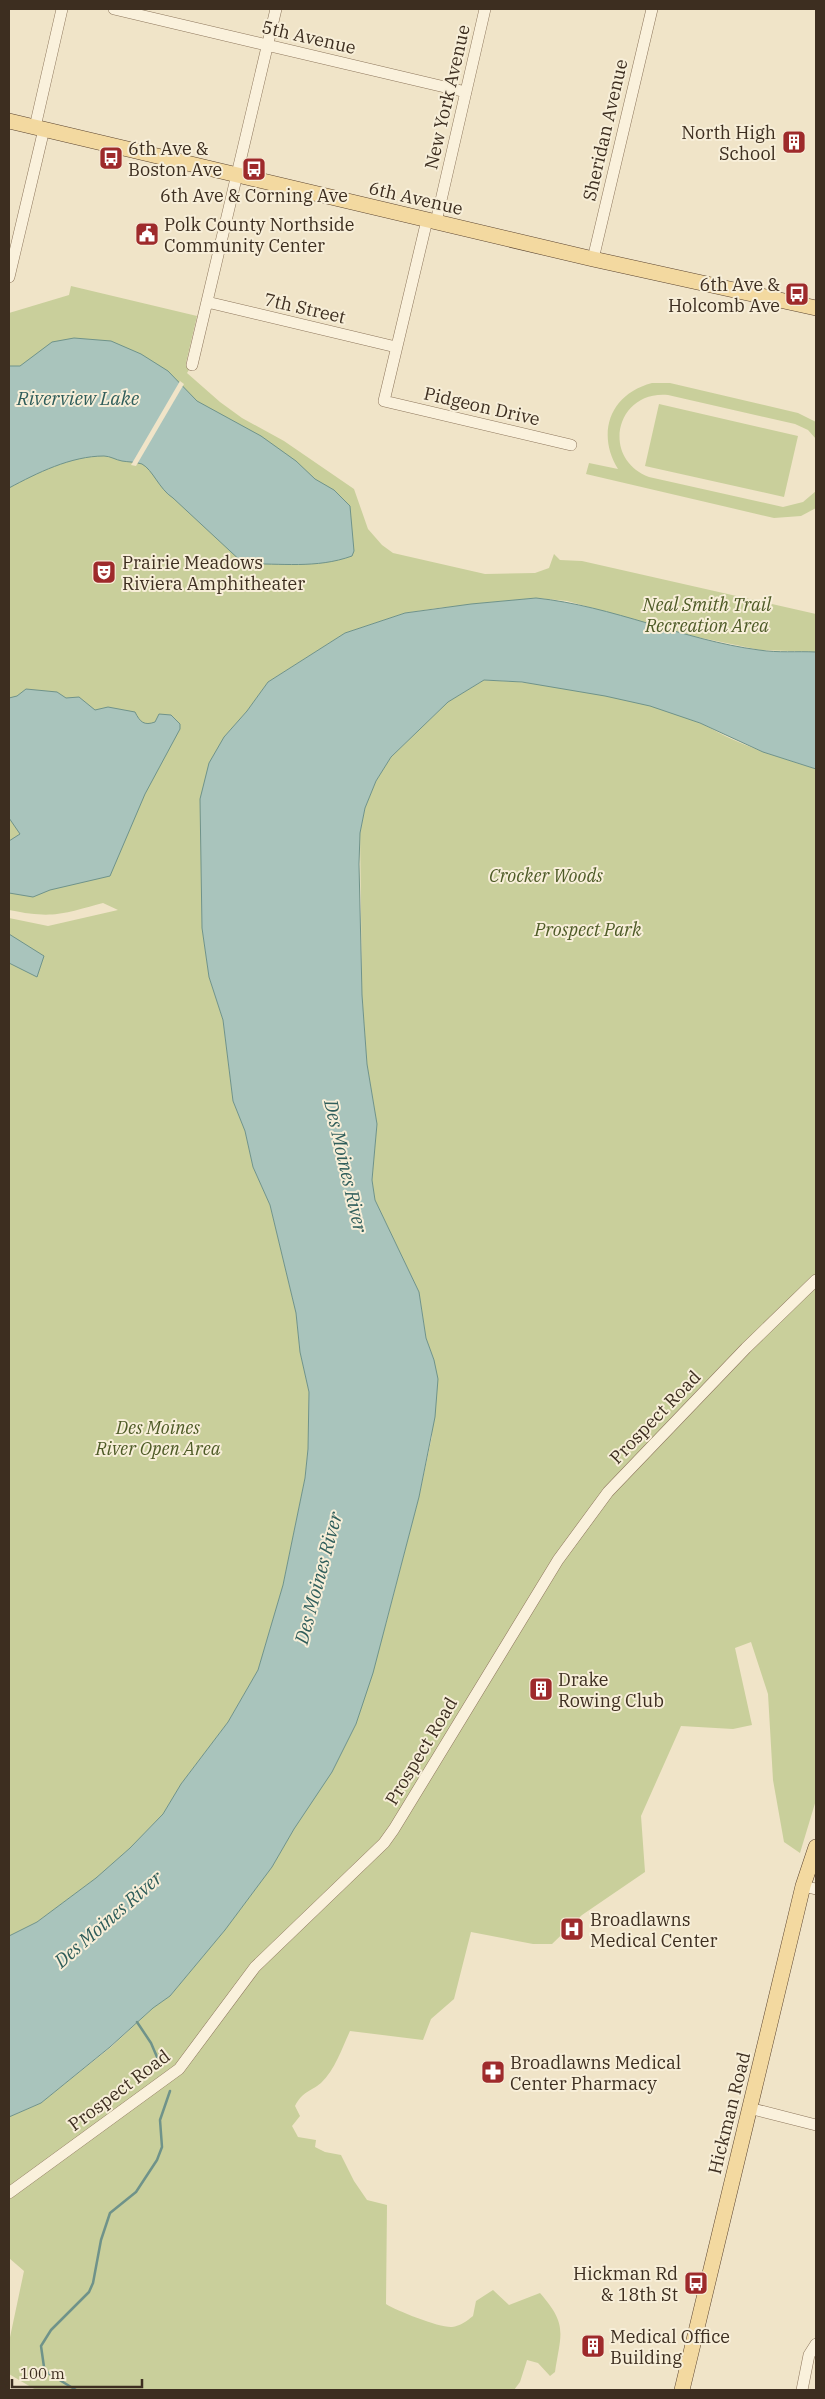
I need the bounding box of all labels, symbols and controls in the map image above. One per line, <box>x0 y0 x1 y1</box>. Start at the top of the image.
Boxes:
street label: 5th Avenue <box>260 15 358 59</box>
street label: New York Avenue <box>419 22 475 172</box>
street label: Sheridan Avenue <box>578 57 632 203</box>
place label: North High School <box>681 121 776 165</box>
building icon: North High School <box>781 129 807 155</box>
place label: 6th Ave & Boston Ave <box>128 137 222 181</box>
bus stop icon: 6th Ave & Boston Ave <box>98 145 124 171</box>
bus stop icon: 6th Ave & Corning Ave <box>241 156 267 182</box>
street label: 6th Avenue <box>367 176 465 220</box>
place label: 6th Ave & Corning Ave <box>160 184 348 207</box>
place label: Polk County Northside Community Center <box>164 213 354 257</box>
public building icon: Polk County Northside Community Center <box>134 221 160 247</box>
place label: 6th Ave & Holcomb Ave <box>668 273 780 317</box>
bus stop icon: 6th Ave & Holcomb Ave <box>784 281 810 307</box>
street label: 7th Street <box>262 287 348 329</box>
street label: Pidgeon Drive <box>422 381 542 431</box>
water label: Riverview Lake <box>16 386 140 410</box>
place label: Prairie Meadows Riviera Amphitheater <box>122 551 305 595</box>
theatre icon: Prairie Meadows Riviera Amphitheater <box>91 559 117 585</box>
park label: Neal Smith Trail Recreation Area <box>642 593 772 637</box>
park label: Crocker Woods <box>489 864 603 887</box>
park label: Prospect Park <box>534 918 642 941</box>
water label: Des Moines River <box>319 1096 373 1235</box>
street label: Prospect Road <box>604 1365 706 1469</box>
park label: Des Moines River Open Area <box>94 1416 221 1460</box>
water label: Des Moines River <box>289 1509 347 1648</box>
place label: Drake Rowing Club <box>558 1668 664 1712</box>
building icon: Drake Rowing Club <box>528 1676 554 1702</box>
street label: Prospect Road <box>380 1693 462 1809</box>
water label: Des Moines River <box>48 1865 168 1973</box>
place label: Broadlawns Medical Center <box>590 1908 717 1952</box>
hospital icon: Broadlawns Medical Center <box>559 1916 585 1942</box>
street label: Prospect Road <box>64 2044 175 2136</box>
street label: Hickman Road <box>703 2049 755 2177</box>
place label: Broadlawns Medical Center Pharmacy <box>510 2051 681 2095</box>
pharmacy icon: Broadlawns Medical Center Pharmacy <box>480 2059 506 2085</box>
place label: Hickman Rd & 18th St <box>573 2262 678 2306</box>
bus stop icon: Hickman Rd & 18th St <box>683 2270 709 2296</box>
place label: Medical Office Building <box>610 2325 730 2369</box>
building icon: Medical Office Building <box>580 2333 606 2359</box>
scale bar <box>12 2356 142 2388</box>
text: 100 m <box>20 2364 65 2383</box>

